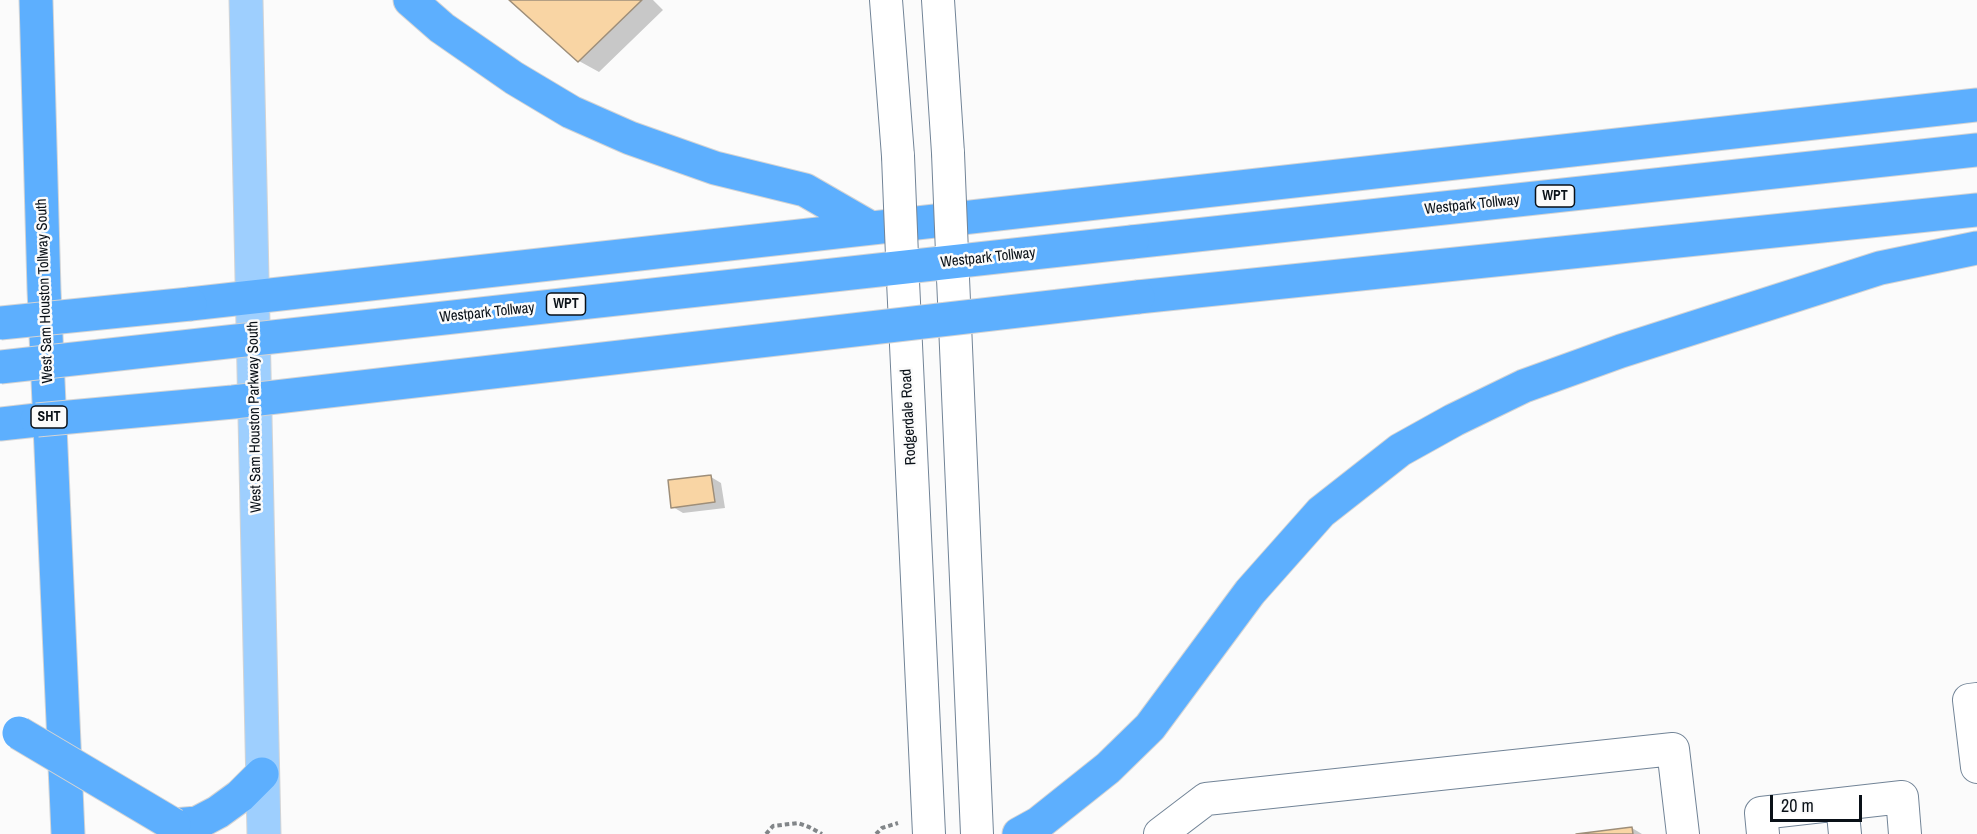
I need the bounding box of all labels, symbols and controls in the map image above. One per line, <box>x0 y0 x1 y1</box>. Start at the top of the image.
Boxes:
road number: WPT <box>1536 185 1574 207</box>
street label: Westpark Tollway <box>1424 191 1520 219</box>
street label: West Sam Houston Tollway South <box>33 198 57 384</box>
street label: Westpark Tollway <box>940 244 1036 272</box>
road number: WPT <box>546 293 586 315</box>
street label: Westpark Tollway <box>439 299 535 327</box>
street label: West Sam Houston Parkway South <box>244 321 266 513</box>
street label: Rodgerdale Road <box>897 368 921 466</box>
road number: SHT <box>31 406 67 428</box>
scale bar <box>1773 783 1864 821</box>
text: 20 m <box>1781 793 1814 818</box>

